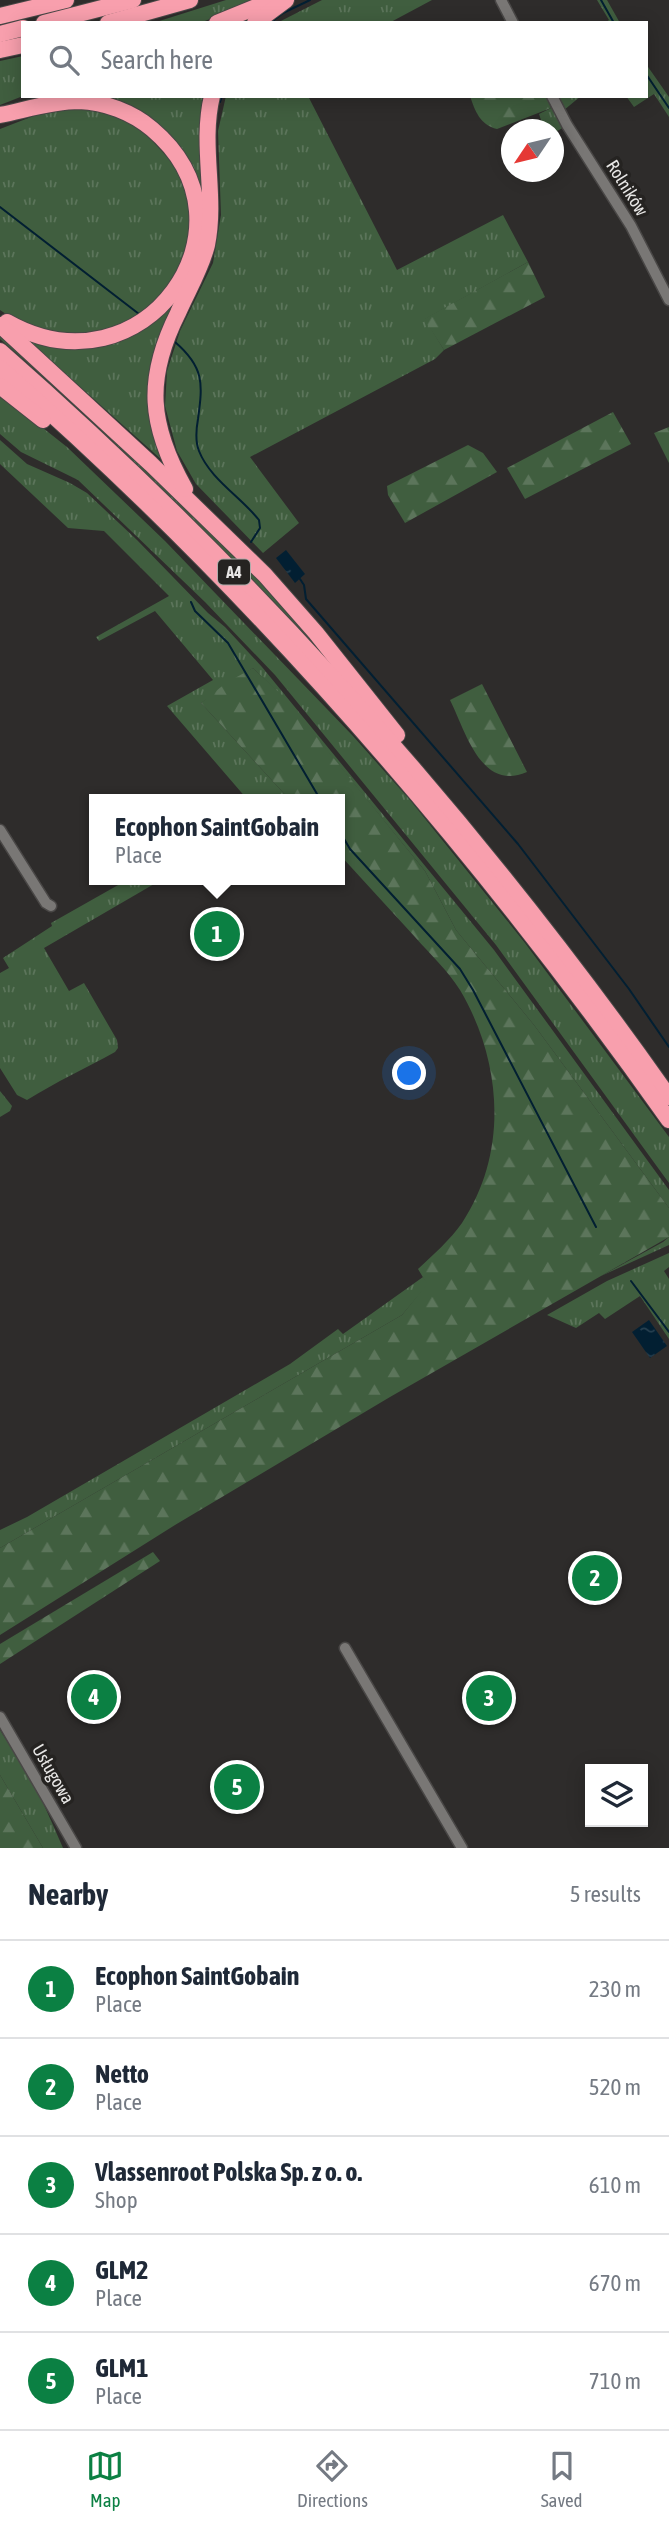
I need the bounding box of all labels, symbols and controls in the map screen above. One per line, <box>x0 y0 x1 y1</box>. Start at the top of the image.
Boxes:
search box <box>21 21 648 98</box>
icon: search <box>45 41 83 79</box>
text: Search here <box>101 45 213 75</box>
north arrow <box>501 119 564 182</box>
street label: Rolników <box>602 156 653 220</box>
road number: A4 <box>218 559 250 584</box>
popup <box>89 794 345 885</box>
text: Ecophon SaintGobain <box>115 812 319 842</box>
text: Place <box>115 842 162 868</box>
pin: 1 <box>194 908 240 960</box>
your location <box>392 1056 426 1090</box>
pin: 2 <box>572 1552 618 1604</box>
pin: 4 <box>71 1671 117 1723</box>
pin: 3 <box>466 1672 512 1724</box>
street label: Usługowa <box>28 1740 79 1807</box>
pin: 5 <box>214 1761 260 1813</box>
map controls <box>585 1764 648 1827</box>
button: layers <box>585 1764 648 1827</box>
text: Nearby <box>28 1877 108 1911</box>
text: 5 results <box>570 1881 641 1907</box>
text: Ecophon SaintGobain <box>95 1961 299 1991</box>
text: 1 <box>46 1976 56 2002</box>
text: 230 m <box>589 1976 641 2002</box>
text: Place <box>95 1991 142 2017</box>
text: Netto <box>95 2059 149 2089</box>
text: 2 <box>46 2074 56 2100</box>
text: 520 m <box>589 2074 641 2100</box>
text: Place <box>95 2089 142 2115</box>
text: Vlassenroot Polska Sp. z o. o. <box>95 2157 362 2187</box>
text: 3 <box>46 2172 56 2198</box>
text: 610 m <box>589 2172 641 2198</box>
text: Shop <box>95 2187 138 2213</box>
text: GLM2 <box>95 2255 148 2285</box>
text: 4 <box>46 2270 56 2296</box>
text: 670 m <box>589 2270 641 2296</box>
text: Place <box>95 2285 142 2311</box>
text: GLM1 <box>95 2353 148 2383</box>
text: 5 <box>46 2368 56 2394</box>
text: 710 m <box>589 2368 641 2394</box>
text: Place <box>95 2383 142 2409</box>
tab: Map <box>86 2447 124 2511</box>
tab: Directions <box>297 2447 368 2511</box>
tab: Saved <box>541 2447 583 2511</box>

